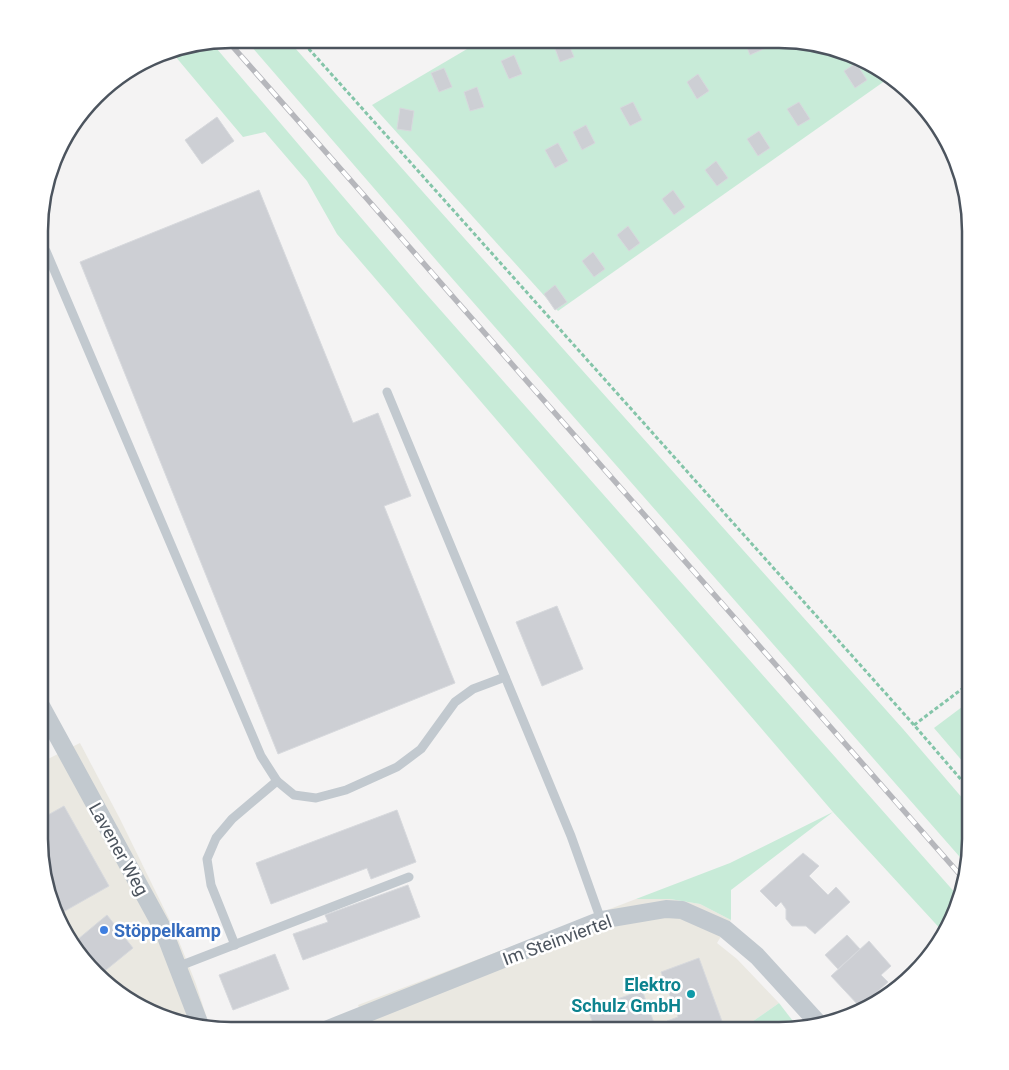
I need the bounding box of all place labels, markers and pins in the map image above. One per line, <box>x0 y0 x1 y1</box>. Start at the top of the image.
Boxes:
place label: Stöppelkamp <box>114 920 221 941</box>
marker: Stöppelkamp <box>98 924 110 936</box>
place label: Elektro Schulz GmbH <box>571 974 681 1016</box>
marker: Elektro Schulz GmbH <box>685 988 697 1000</box>

